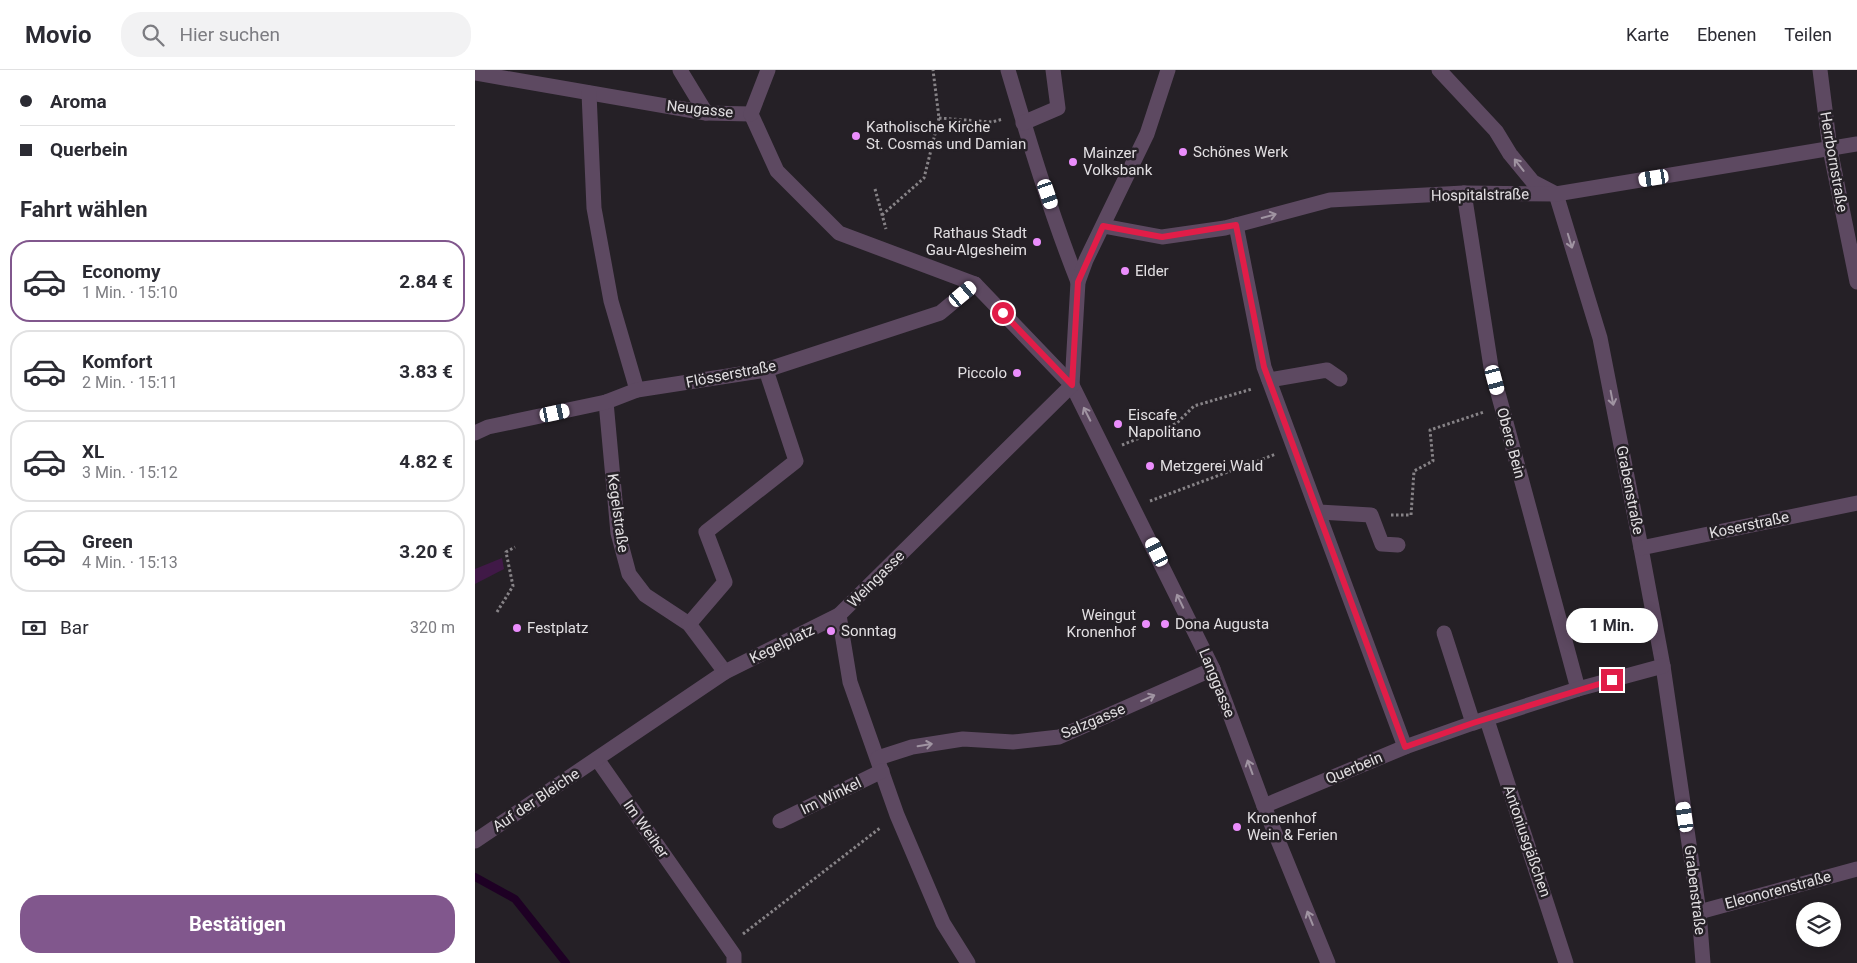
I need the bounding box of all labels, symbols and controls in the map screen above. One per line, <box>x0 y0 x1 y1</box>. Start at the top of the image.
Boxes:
search box <box>121 12 471 57</box>
text: Movio <box>25 21 91 49</box>
icon: search <box>139 21 167 49</box>
text: Hier suchen <box>179 23 280 46</box>
text: Karte <box>1626 24 1669 45</box>
text: Ebenen <box>1697 24 1756 45</box>
text: Teilen <box>1784 24 1832 45</box>
text: Aroma <box>50 90 107 113</box>
street label: Neugasse <box>666 97 734 121</box>
street label: Herrbornstraße <box>1816 110 1852 214</box>
place label: Katholische Kirche St. Cosmas und Damian <box>866 118 1026 153</box>
marker: Katholische Kirche St. Cosmas und Damian <box>850 130 862 142</box>
text: Querbein <box>50 138 128 161</box>
place label: Schönes Werk <box>1193 143 1288 161</box>
place label: Mainzer Volksbank <box>1083 144 1153 179</box>
marker: Schönes Werk <box>1177 146 1189 158</box>
marker: Mainzer Volksbank <box>1067 156 1079 168</box>
one-way arrow <box>1513 159 1524 172</box>
car <box>1638 168 1669 188</box>
car <box>1036 177 1059 211</box>
street label: Hospitalstraße <box>1431 185 1529 205</box>
text: Fahrt wählen <box>20 197 148 222</box>
one-way arrow <box>1261 211 1277 221</box>
place label: Rathaus Stadt Gau-Algesheim <box>926 224 1027 259</box>
one-way arrow <box>1566 233 1576 249</box>
marker: Rathaus Stadt Gau-Algesheim <box>1031 236 1043 248</box>
icon: car <box>22 259 67 304</box>
text: Economy <box>82 260 161 283</box>
place label: Elder <box>1135 262 1169 280</box>
marker: Elder <box>1119 265 1131 277</box>
text: 2.84 € <box>399 270 453 293</box>
car <box>946 279 979 309</box>
text: 1 Min. · 15:10 <box>82 283 178 302</box>
route start <box>992 302 1014 324</box>
icon: car <box>22 349 67 394</box>
text: Komfort <box>82 350 152 373</box>
street label: Flösserstraße <box>684 356 778 392</box>
text: 3.83 € <box>399 360 453 383</box>
place label: Piccolo <box>957 364 1007 382</box>
car <box>1483 364 1506 396</box>
marker: Piccolo <box>1011 367 1023 379</box>
text: 2 Min. · 15:11 <box>82 373 178 392</box>
one-way arrow <box>1608 390 1617 406</box>
car <box>538 403 571 423</box>
place label: Eiscafe Napolitano <box>1128 406 1201 441</box>
street label: Obere Bein <box>1493 406 1529 480</box>
one-way arrow <box>1082 407 1091 422</box>
marker: Eiscafe Napolitano <box>1112 418 1124 430</box>
icon: car <box>22 439 67 484</box>
text: XL <box>82 440 104 463</box>
street label: Grabenstraße <box>1613 444 1647 536</box>
text: 4.82 € <box>399 450 453 473</box>
place label: Metzgerei Wald <box>1160 457 1263 475</box>
marker: Metzgerei Wald <box>1144 460 1156 472</box>
text: 3 Min. · 15:12 <box>82 463 178 482</box>
street label: Kegelstraße <box>604 472 632 554</box>
street label: Koserstraße <box>1707 508 1791 542</box>
icon: car <box>22 529 67 574</box>
text: Green <box>82 530 133 553</box>
car <box>1143 535 1170 569</box>
text: 3.20 € <box>399 540 453 563</box>
street label: Weingasse <box>844 547 908 611</box>
text: 4 Min. · 15:13 <box>82 553 178 572</box>
one-way arrow <box>1175 594 1184 609</box>
place label: Weingut Kronenhof <box>1067 606 1137 641</box>
callout: 1 Min. <box>1566 608 1658 642</box>
icon: cash <box>20 614 48 642</box>
place label: Dona Augusta <box>1175 615 1269 633</box>
text: Bar <box>60 616 89 639</box>
text: 1 Min. <box>1589 616 1635 635</box>
text: 320 m <box>410 618 455 637</box>
marker: Weingut Kronenhof <box>1140 618 1152 630</box>
marker: Dona Augusta <box>1159 618 1171 630</box>
place label: Festplatz <box>527 619 588 637</box>
street label: Kegelplatz <box>747 621 817 667</box>
marker: Festplatz <box>511 622 523 634</box>
place label: Sonntag <box>841 622 897 640</box>
marker: Sonntag <box>825 625 837 637</box>
street label: Langgasse <box>1195 646 1239 720</box>
route end <box>1601 669 1623 691</box>
one-way arrow <box>1140 692 1155 702</box>
street label: Salzgasse <box>1058 699 1128 743</box>
one-way arrow <box>916 740 932 750</box>
street label: Querbein <box>1323 748 1385 788</box>
one-way arrow <box>1245 760 1254 775</box>
street label: Auf der Bleiche <box>489 764 583 836</box>
street label: Im Winkel <box>798 774 864 818</box>
street label: Antoniusgäßchen <box>1499 783 1555 899</box>
street label: Im Weiher <box>619 796 673 862</box>
car <box>1675 801 1694 833</box>
place label: Kronenhof Wein & Ferien <box>1247 809 1338 844</box>
marker: Kronenhof Wein & Ferien <box>1231 821 1243 833</box>
street label: Grabenstraße <box>1681 844 1709 936</box>
street label: Eleonorenstraße <box>1723 867 1833 913</box>
button: Bestätigen <box>20 895 455 953</box>
map controls <box>1796 902 1841 947</box>
button: layers <box>1796 902 1841 947</box>
one-way arrow <box>1304 911 1314 926</box>

